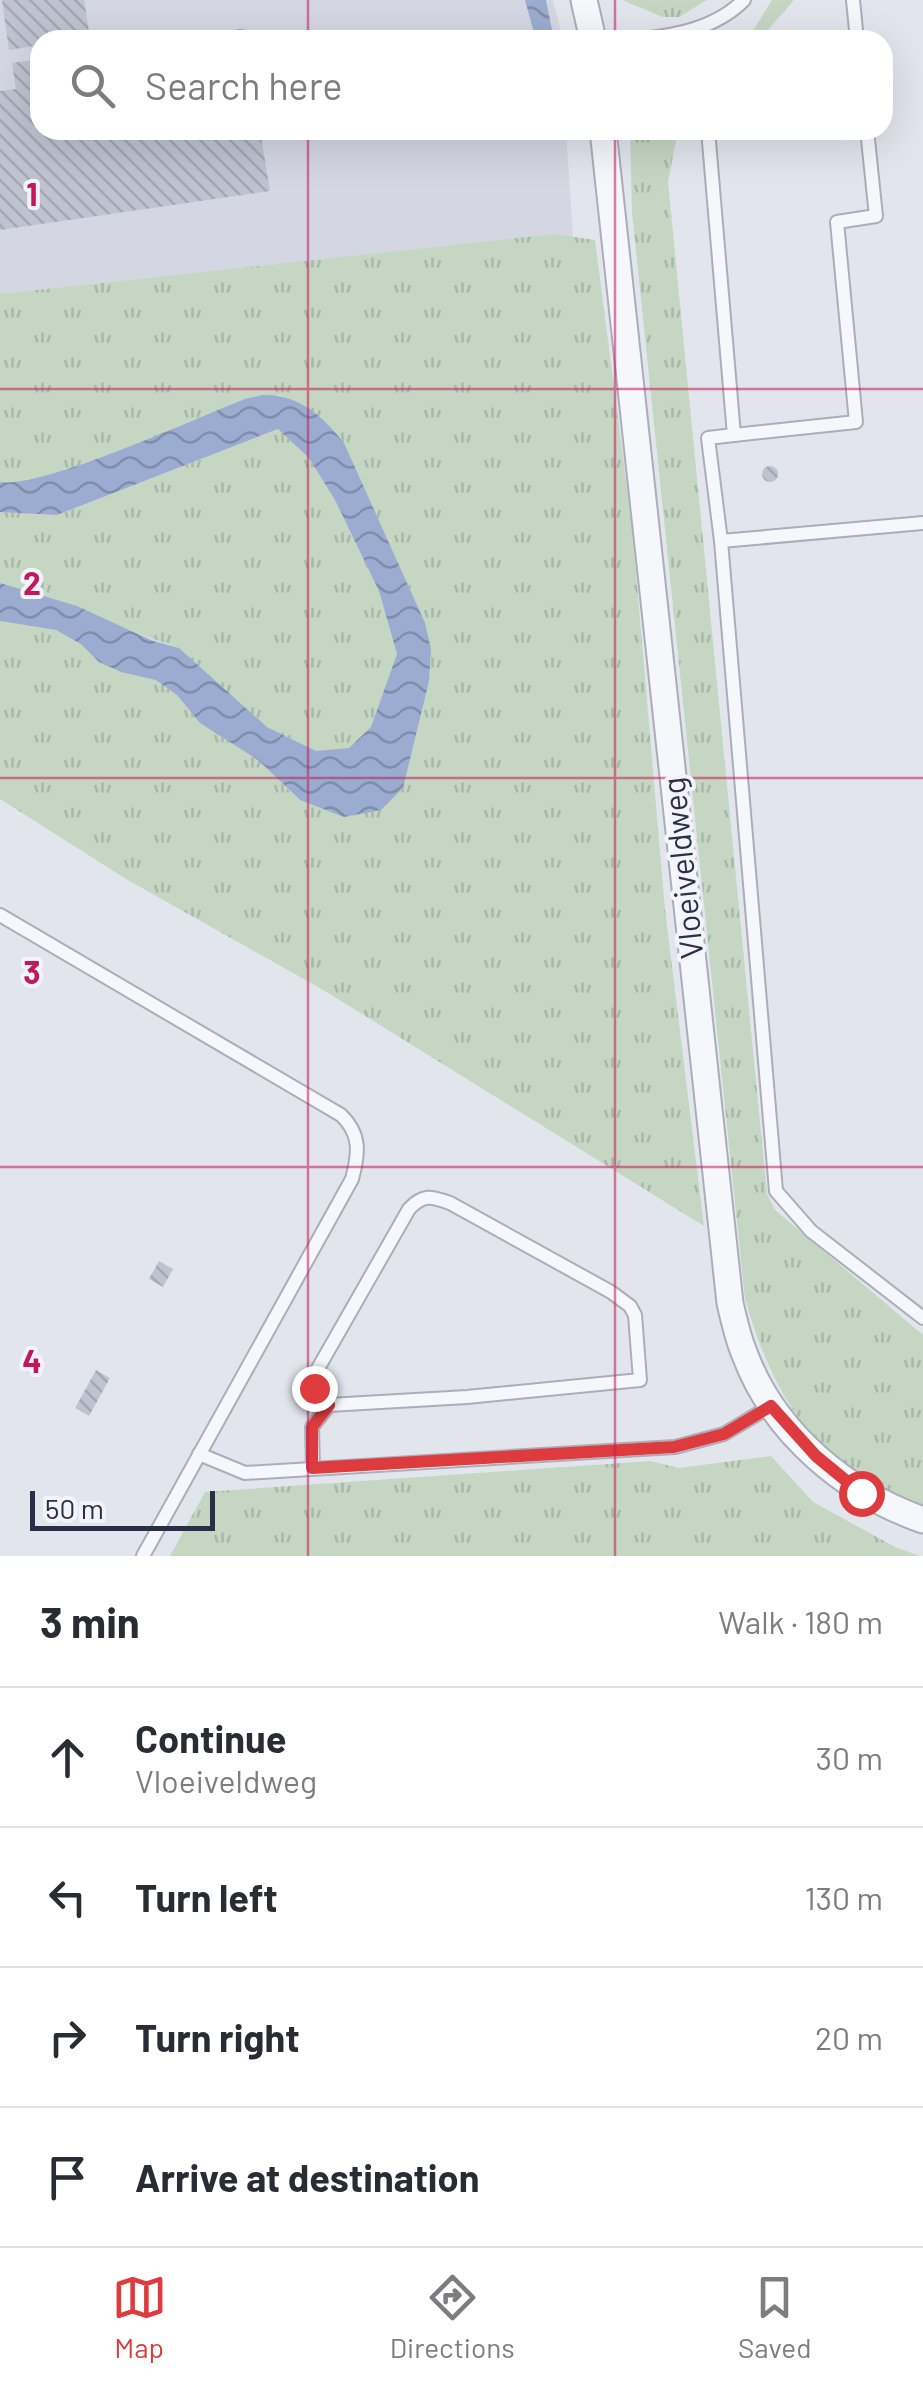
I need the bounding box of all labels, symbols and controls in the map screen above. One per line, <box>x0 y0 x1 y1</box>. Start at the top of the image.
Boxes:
search box <box>30 30 893 140</box>
icon: search <box>65 58 120 113</box>
text: Search here <box>145 62 343 108</box>
text: 1 <box>26 174 38 212</box>
text: 2 <box>23 563 41 601</box>
street label: Vloeiveldweg <box>653 776 709 961</box>
text: 3 <box>23 952 41 990</box>
text: 4 <box>22 1341 42 1379</box>
route end <box>292 1366 338 1412</box>
route start <box>839 1471 885 1517</box>
scale bar <box>30 1486 215 1530</box>
text: 50 m <box>45 1491 104 1525</box>
text: 3 min <box>40 1596 140 1646</box>
text: Walk · 180 m <box>718 1602 883 1640</box>
text: Continue <box>135 1715 286 1761</box>
icon: ahead <box>40 1730 95 1785</box>
text: 30 m <box>816 1738 883 1776</box>
text: Vloeiveldweg <box>135 1761 317 1799</box>
icon: left <box>40 1870 95 1925</box>
text: Turn left <box>135 1874 278 1920</box>
text: 130 m <box>804 1878 883 1916</box>
icon: right <box>40 2010 95 2065</box>
text: Turn right <box>135 2014 300 2060</box>
text: 20 m <box>815 2018 883 2056</box>
icon: arrive <box>40 2150 95 2205</box>
text: Arrive at destination <box>135 2154 480 2200</box>
tab: Map <box>112 2270 167 2364</box>
tab: Directions <box>390 2270 515 2364</box>
tab: Saved <box>738 2270 811 2364</box>

